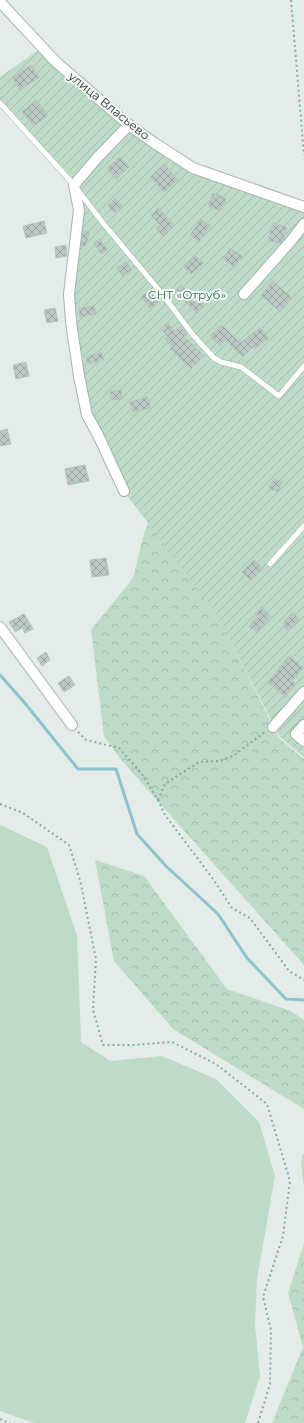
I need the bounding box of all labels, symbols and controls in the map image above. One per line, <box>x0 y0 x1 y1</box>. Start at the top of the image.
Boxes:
street label: улица Власьево <box>65 68 153 143</box>
park label: СНТ «Отруб» <box>148 287 226 302</box>

